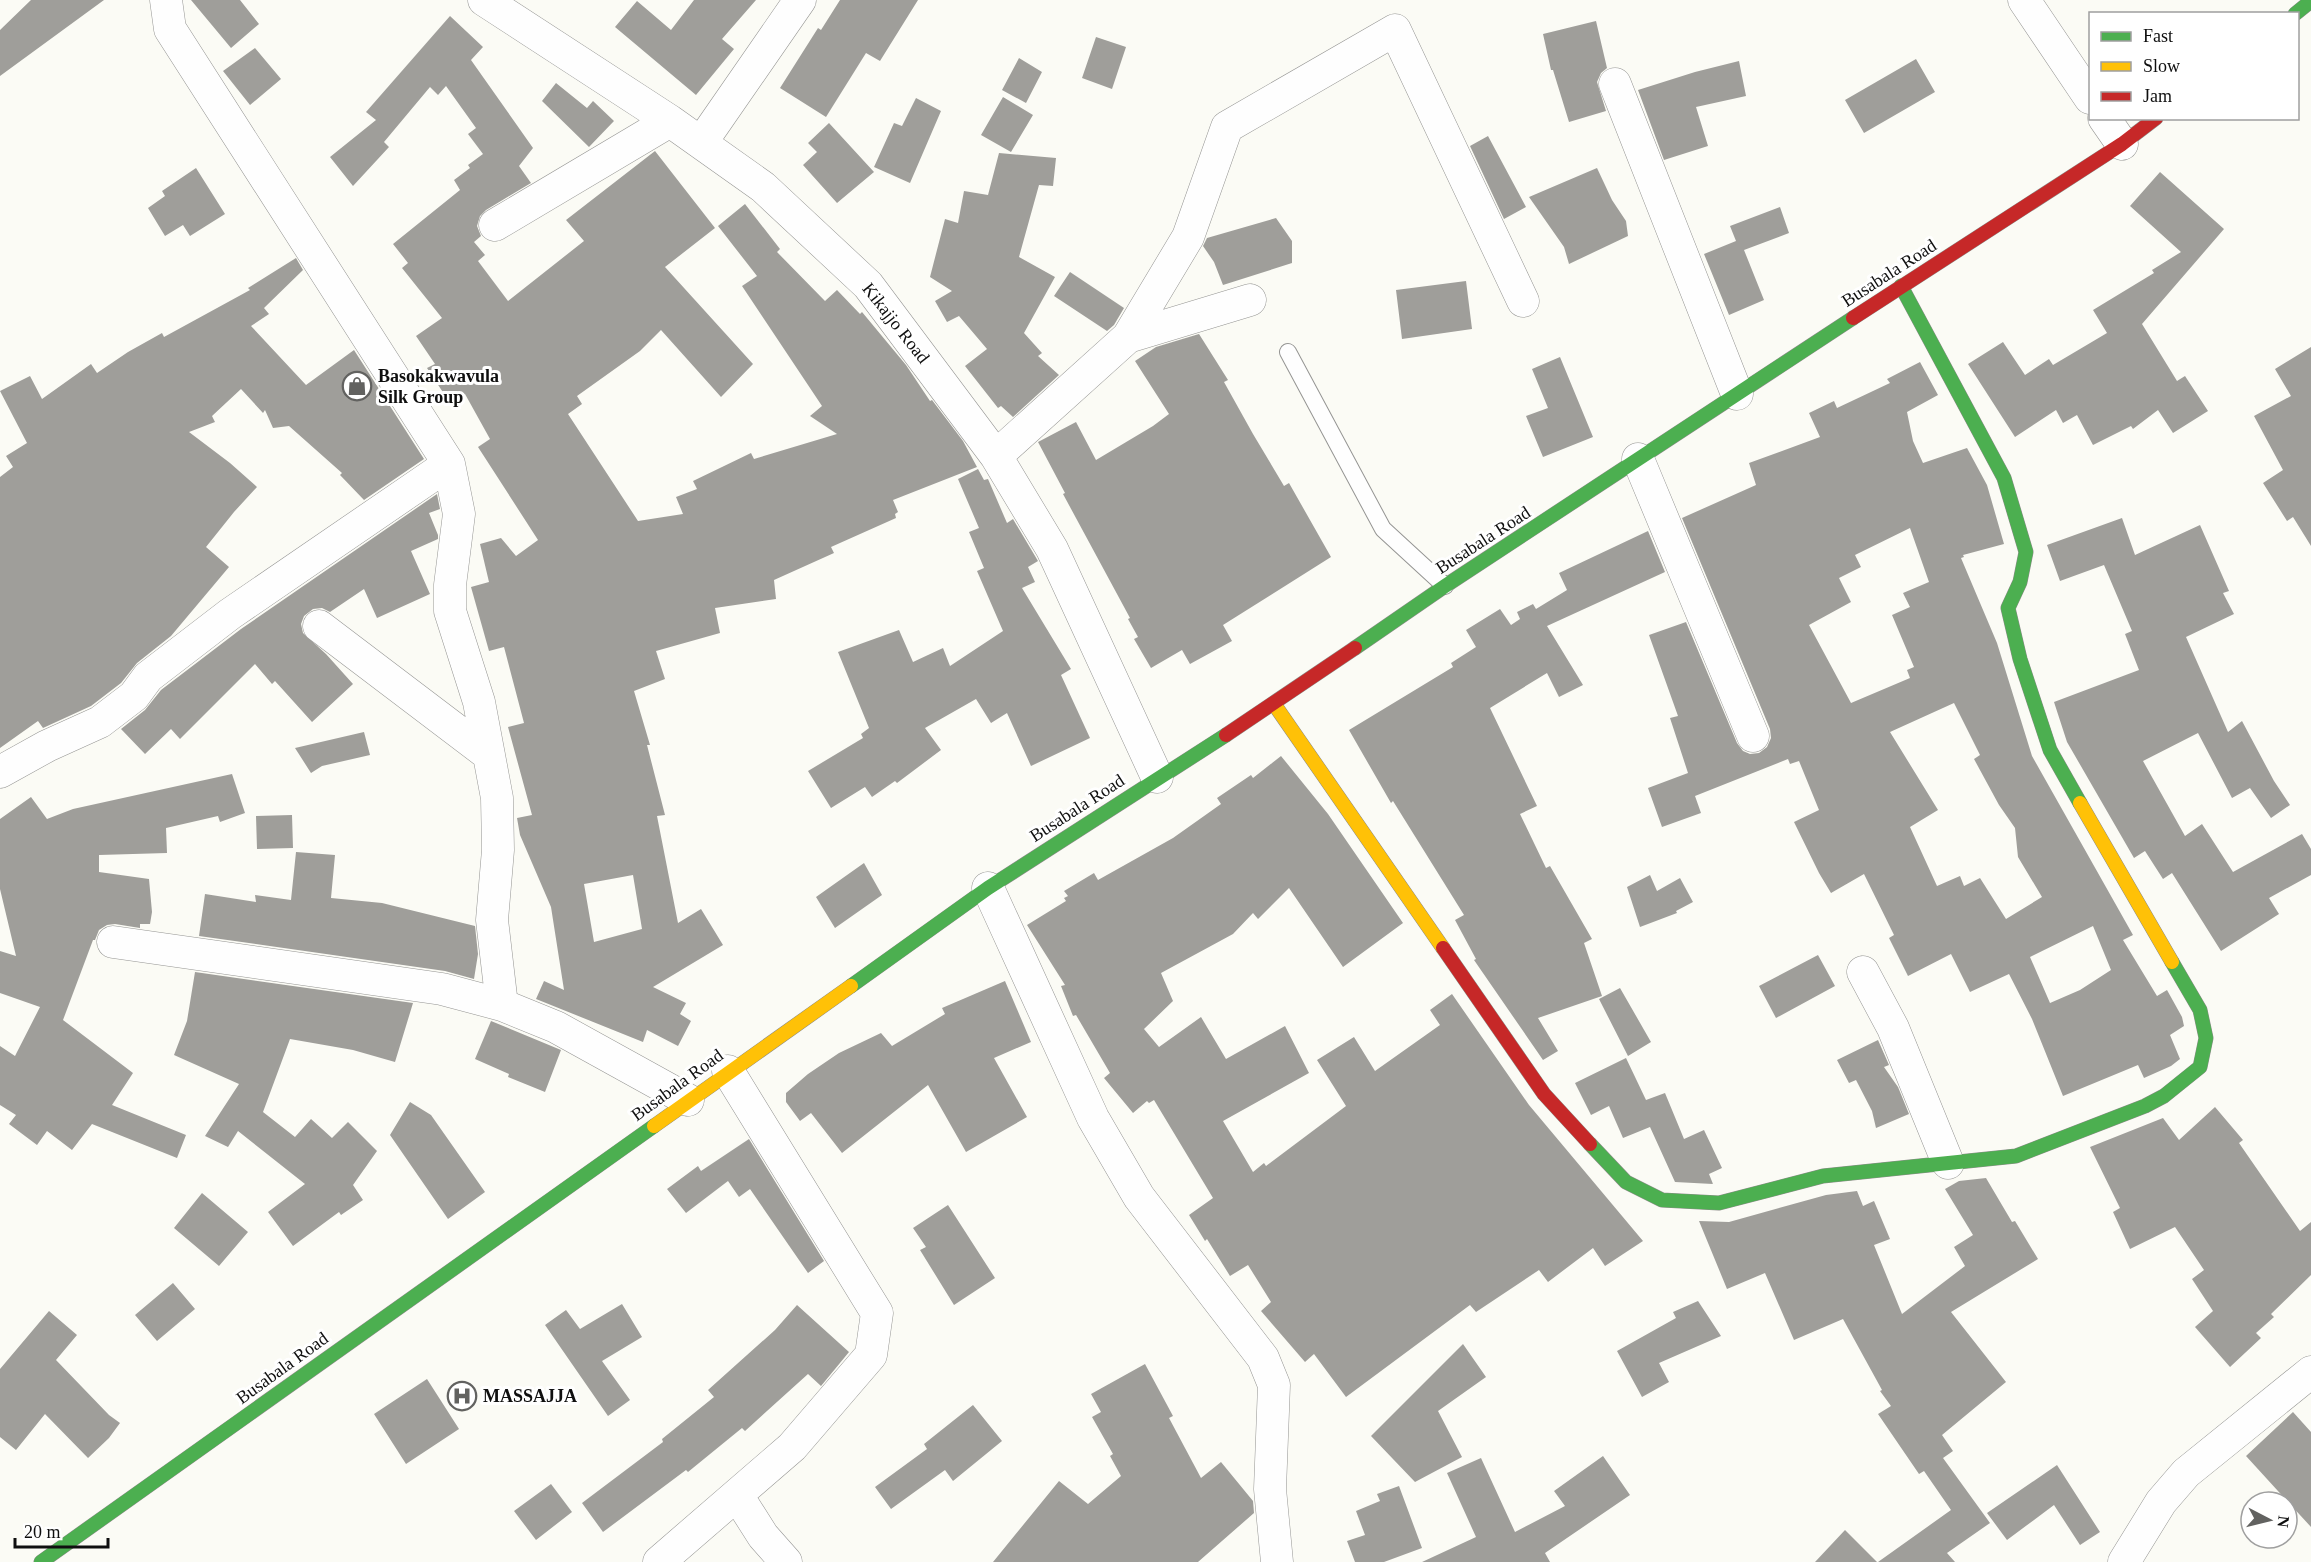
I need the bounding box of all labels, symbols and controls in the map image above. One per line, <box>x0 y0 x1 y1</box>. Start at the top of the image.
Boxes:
legend <box>2089 12 2299 120</box>
text: Fast <box>2143 26 2173 46</box>
text: Slow <box>2143 56 2180 76</box>
text: Jam <box>2143 86 2172 106</box>
street label: Busabala Road <box>1838 235 1940 311</box>
street label: Kikajjo Road <box>858 279 934 367</box>
place label: Basokakwavula Silk Group <box>378 366 499 407</box>
shop icon: Basokakwavula Silk Group <box>341 370 373 402</box>
street label: Busabala Road <box>1432 502 1534 578</box>
street label: Busabala Road <box>1026 770 1128 846</box>
street label: Busabala Road <box>627 1045 727 1125</box>
street label: Busabala Road <box>232 1328 332 1408</box>
hospital icon: MASSAJJA <box>446 1380 478 1412</box>
place label: MASSAJJA <box>483 1386 577 1406</box>
north arrow <box>2239 1490 2299 1550</box>
scale bar <box>15 1511 108 1549</box>
text: N <box>2274 1515 2293 1529</box>
text: 20 m <box>24 1522 61 1542</box>

